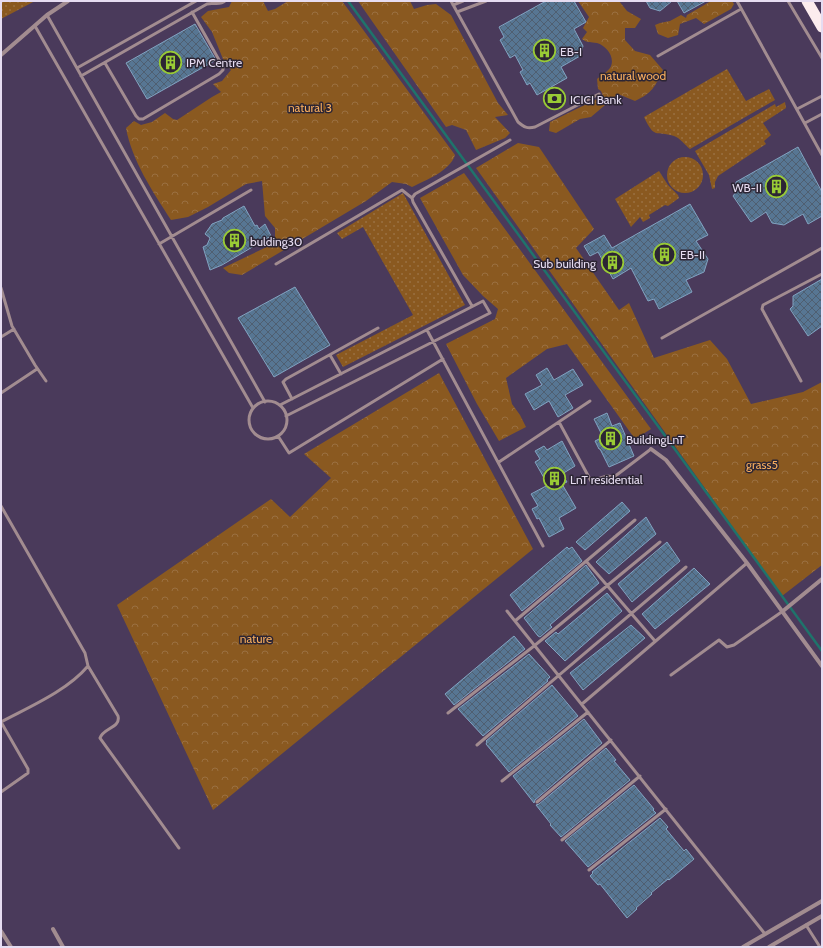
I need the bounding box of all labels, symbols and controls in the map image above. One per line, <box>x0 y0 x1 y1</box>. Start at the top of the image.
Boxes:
building icon: EB-I <box>531 38 557 64</box>
place label: EB-I <box>560 44 582 59</box>
building icon: IPM Centre <box>158 49 184 75</box>
place label: IPM Centre <box>186 55 242 70</box>
park label: natural wood <box>600 68 666 83</box>
bank icon: ICICI Bank <box>541 86 567 112</box>
place label: ICICI Bank <box>570 92 622 107</box>
park label: natural 3 <box>288 100 332 115</box>
building icon: WB-II <box>764 174 790 200</box>
place label: WB-II <box>732 180 762 195</box>
building icon: bulding30 <box>222 228 248 254</box>
place label: bulding30 <box>250 234 302 249</box>
building icon: EB-II <box>652 241 678 267</box>
place label: EB-II <box>680 247 705 262</box>
building icon: Sub building <box>599 250 625 276</box>
place label: Sub building <box>533 256 597 271</box>
building icon: BuildingLnT <box>598 426 624 452</box>
place label: BuildingLnT <box>626 432 685 447</box>
park label: grass5 <box>746 457 778 472</box>
building icon: LnT residential <box>542 466 568 492</box>
place label: LnT residential <box>570 472 643 487</box>
park label: nature <box>240 631 272 646</box>

